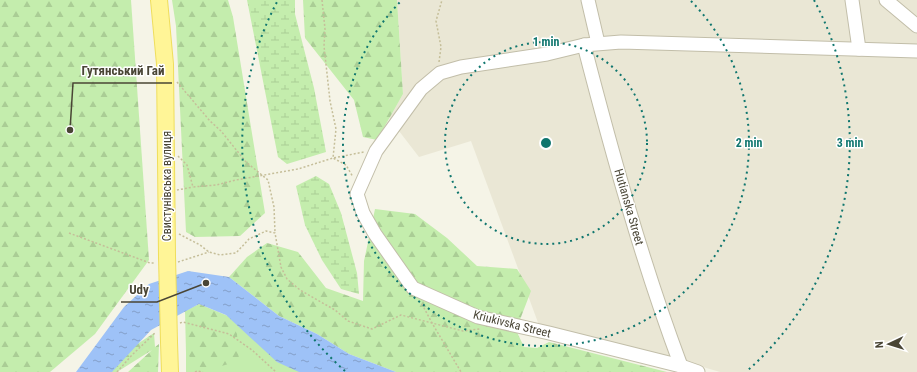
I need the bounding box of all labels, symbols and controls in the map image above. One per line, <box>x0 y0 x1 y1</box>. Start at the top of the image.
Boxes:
text: 1 min <box>533 35 559 49</box>
callout: Гутянський Гай <box>73 58 172 83</box>
text: Гутянський Гай <box>82 63 164 78</box>
street label: Свистунівська вулиця <box>160 131 174 241</box>
centre of rings <box>539 136 553 150</box>
text: 2 min <box>736 136 762 150</box>
text: 3 min <box>837 136 863 150</box>
street label: Hutianska Street <box>611 167 647 247</box>
callout: Udy <box>121 277 157 302</box>
text: Udy <box>129 282 149 297</box>
street label: Kriukivska Street <box>472 308 553 341</box>
north arrow <box>869 324 909 364</box>
text: N <box>873 341 886 348</box>

